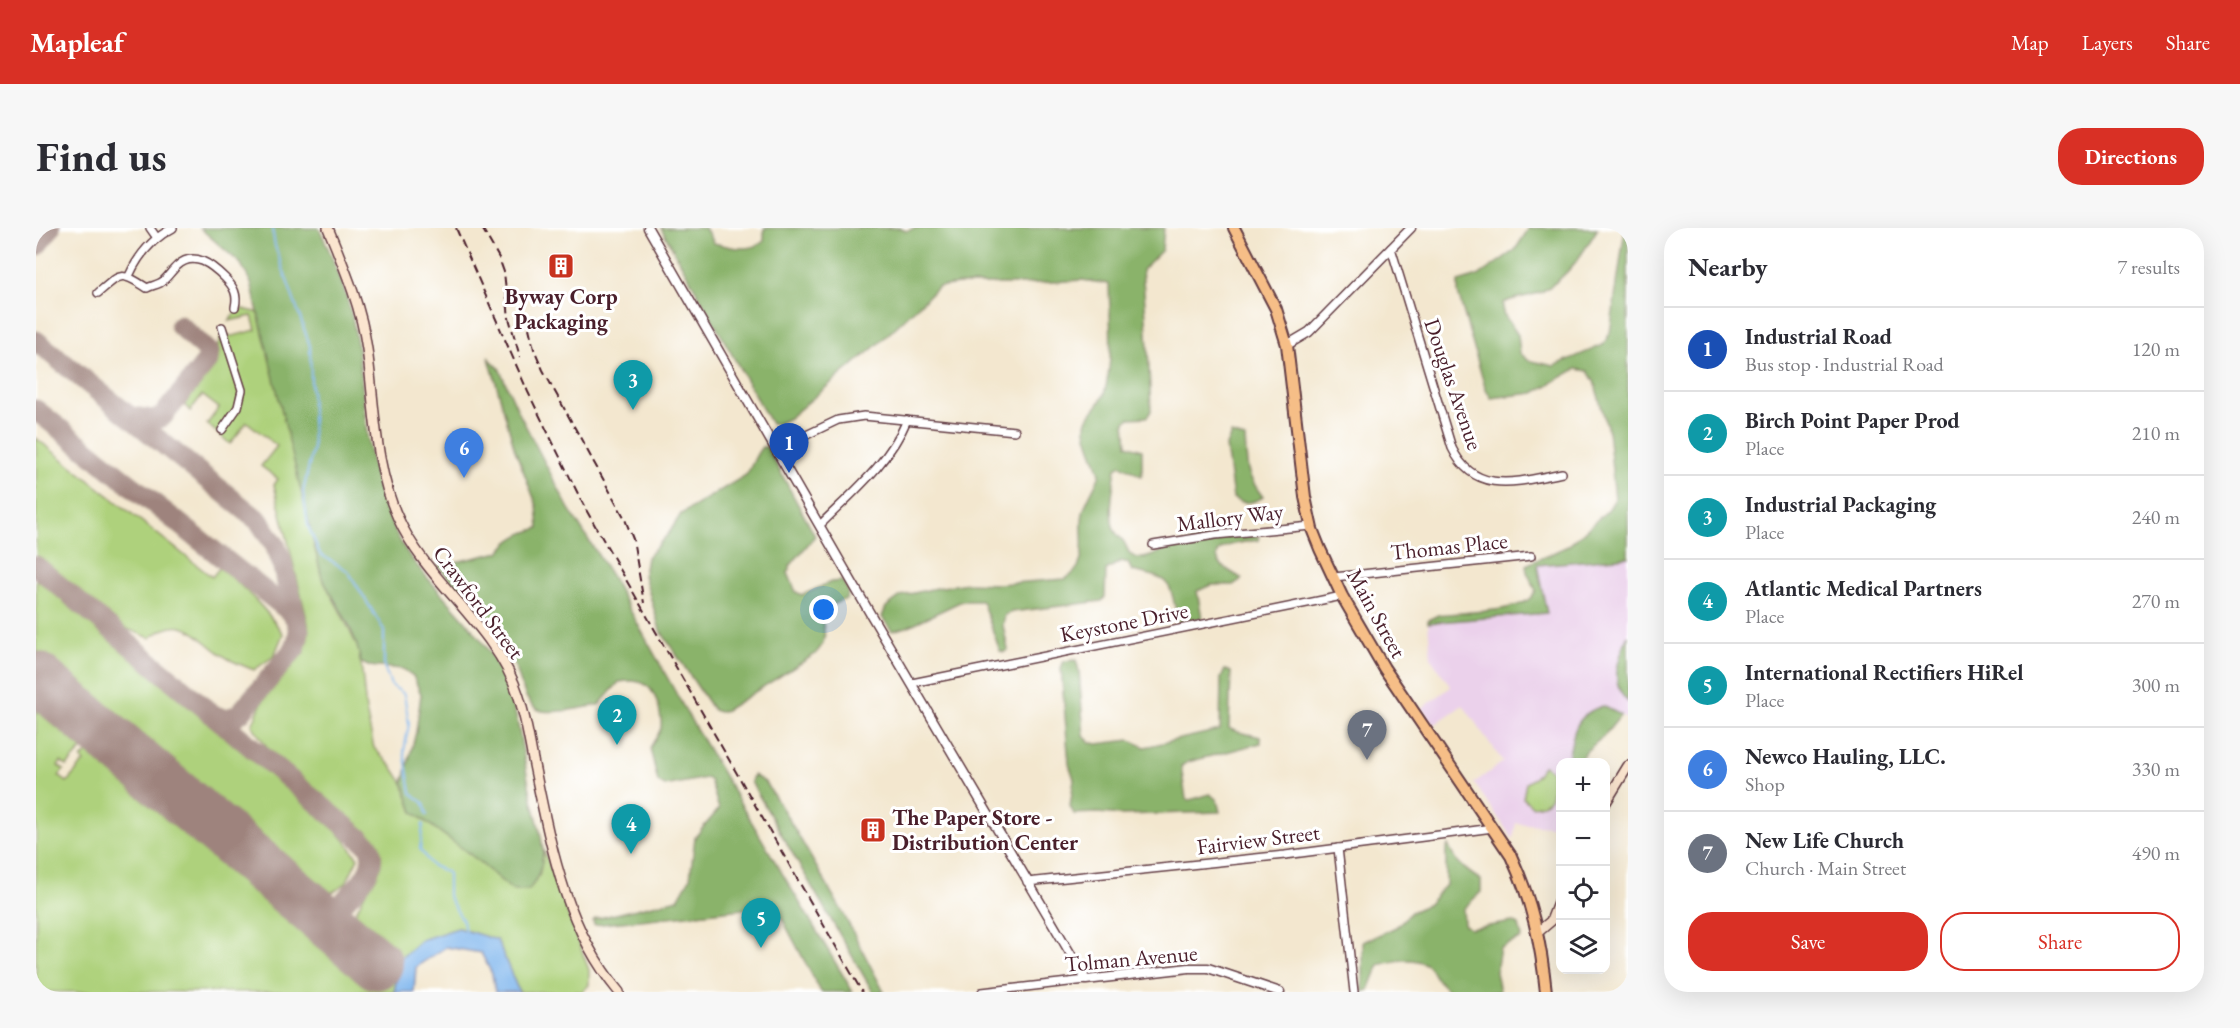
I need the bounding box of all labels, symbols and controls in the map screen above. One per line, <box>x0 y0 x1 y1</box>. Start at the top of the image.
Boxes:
text: Mapleaf <box>30 24 124 60</box>
text: Map <box>2011 29 2049 56</box>
text: Layers <box>2082 29 2133 56</box>
text: Share <box>2166 29 2210 56</box>
button: Directions <box>2058 128 2204 185</box>
text: Find us <box>36 129 167 184</box>
text: Nearby <box>1688 250 1768 284</box>
building icon: Byway Corp Packaging <box>546 251 576 281</box>
text: 7 results <box>2117 254 2180 280</box>
place label: Byway Corp Packaging <box>504 282 618 336</box>
street label: Douglas Avenue <box>1417 315 1490 454</box>
text: Industrial Road <box>1745 322 1892 351</box>
text: 1 <box>1702 336 1713 362</box>
text: 120 m <box>2132 336 2180 362</box>
text: Bus stop · Industrial Road <box>1745 351 1944 377</box>
pin: 3 <box>614 360 652 410</box>
text: Birch Point Paper Prod <box>1745 406 1960 435</box>
text: 2 <box>1702 420 1713 446</box>
text: 210 m <box>2132 420 2180 446</box>
pin: 1 <box>770 424 808 473</box>
pin: 6 <box>444 428 484 478</box>
text: Place <box>1745 435 1784 461</box>
text: Industrial Packaging <box>1745 490 1936 519</box>
street label: Mallory Way <box>1175 497 1285 538</box>
text: 3 <box>1702 504 1713 530</box>
text: 240 m <box>2132 504 2180 530</box>
text: Place <box>1745 519 1784 545</box>
street label: Thomas Place <box>1389 526 1509 567</box>
street label: Crawford Street <box>426 540 531 665</box>
street label: Main Street <box>1340 563 1413 663</box>
text: Atlantic Medical Partners <box>1745 574 1982 603</box>
text: 4 <box>1702 588 1713 614</box>
text: 270 m <box>2132 588 2180 614</box>
your location <box>809 595 838 624</box>
street label: Keystone Drive <box>1058 596 1191 649</box>
text: Place <box>1745 603 1784 629</box>
text: International Rectifiers HiRel <box>1745 658 2023 687</box>
text: 5 <box>1702 672 1713 698</box>
text: 300 m <box>2132 672 2180 698</box>
text: Place <box>1745 687 1784 713</box>
pin: 2 <box>598 696 636 745</box>
pin: 7 <box>1348 710 1386 760</box>
text: Newco Hauling, LLC. <box>1745 742 1946 771</box>
text: 6 <box>1702 756 1713 782</box>
text: 330 m <box>2132 756 2180 782</box>
map controls <box>1556 758 1610 974</box>
button: + <box>1556 758 1610 812</box>
text: Shop <box>1745 771 1785 797</box>
place label: The Paper Store - Distribution Center <box>892 803 1079 857</box>
pin: 4 <box>612 804 650 854</box>
button: − <box>1556 812 1610 866</box>
building icon: The Paper Store - Distribution Center <box>858 815 888 845</box>
street label: Fairview Street <box>1195 818 1321 861</box>
text: New Life Church <box>1745 826 1904 855</box>
text: 7 <box>1702 840 1713 866</box>
text: 490 m <box>2132 840 2180 866</box>
text: Church · Main Street <box>1745 855 1906 881</box>
button: locate <box>1556 866 1610 920</box>
pin: 5 <box>742 898 780 948</box>
button: Save <box>1688 912 1928 971</box>
button: Share <box>1940 912 2180 971</box>
button: layers <box>1556 920 1610 974</box>
street label: Tolman Avenue <box>1063 938 1199 979</box>

